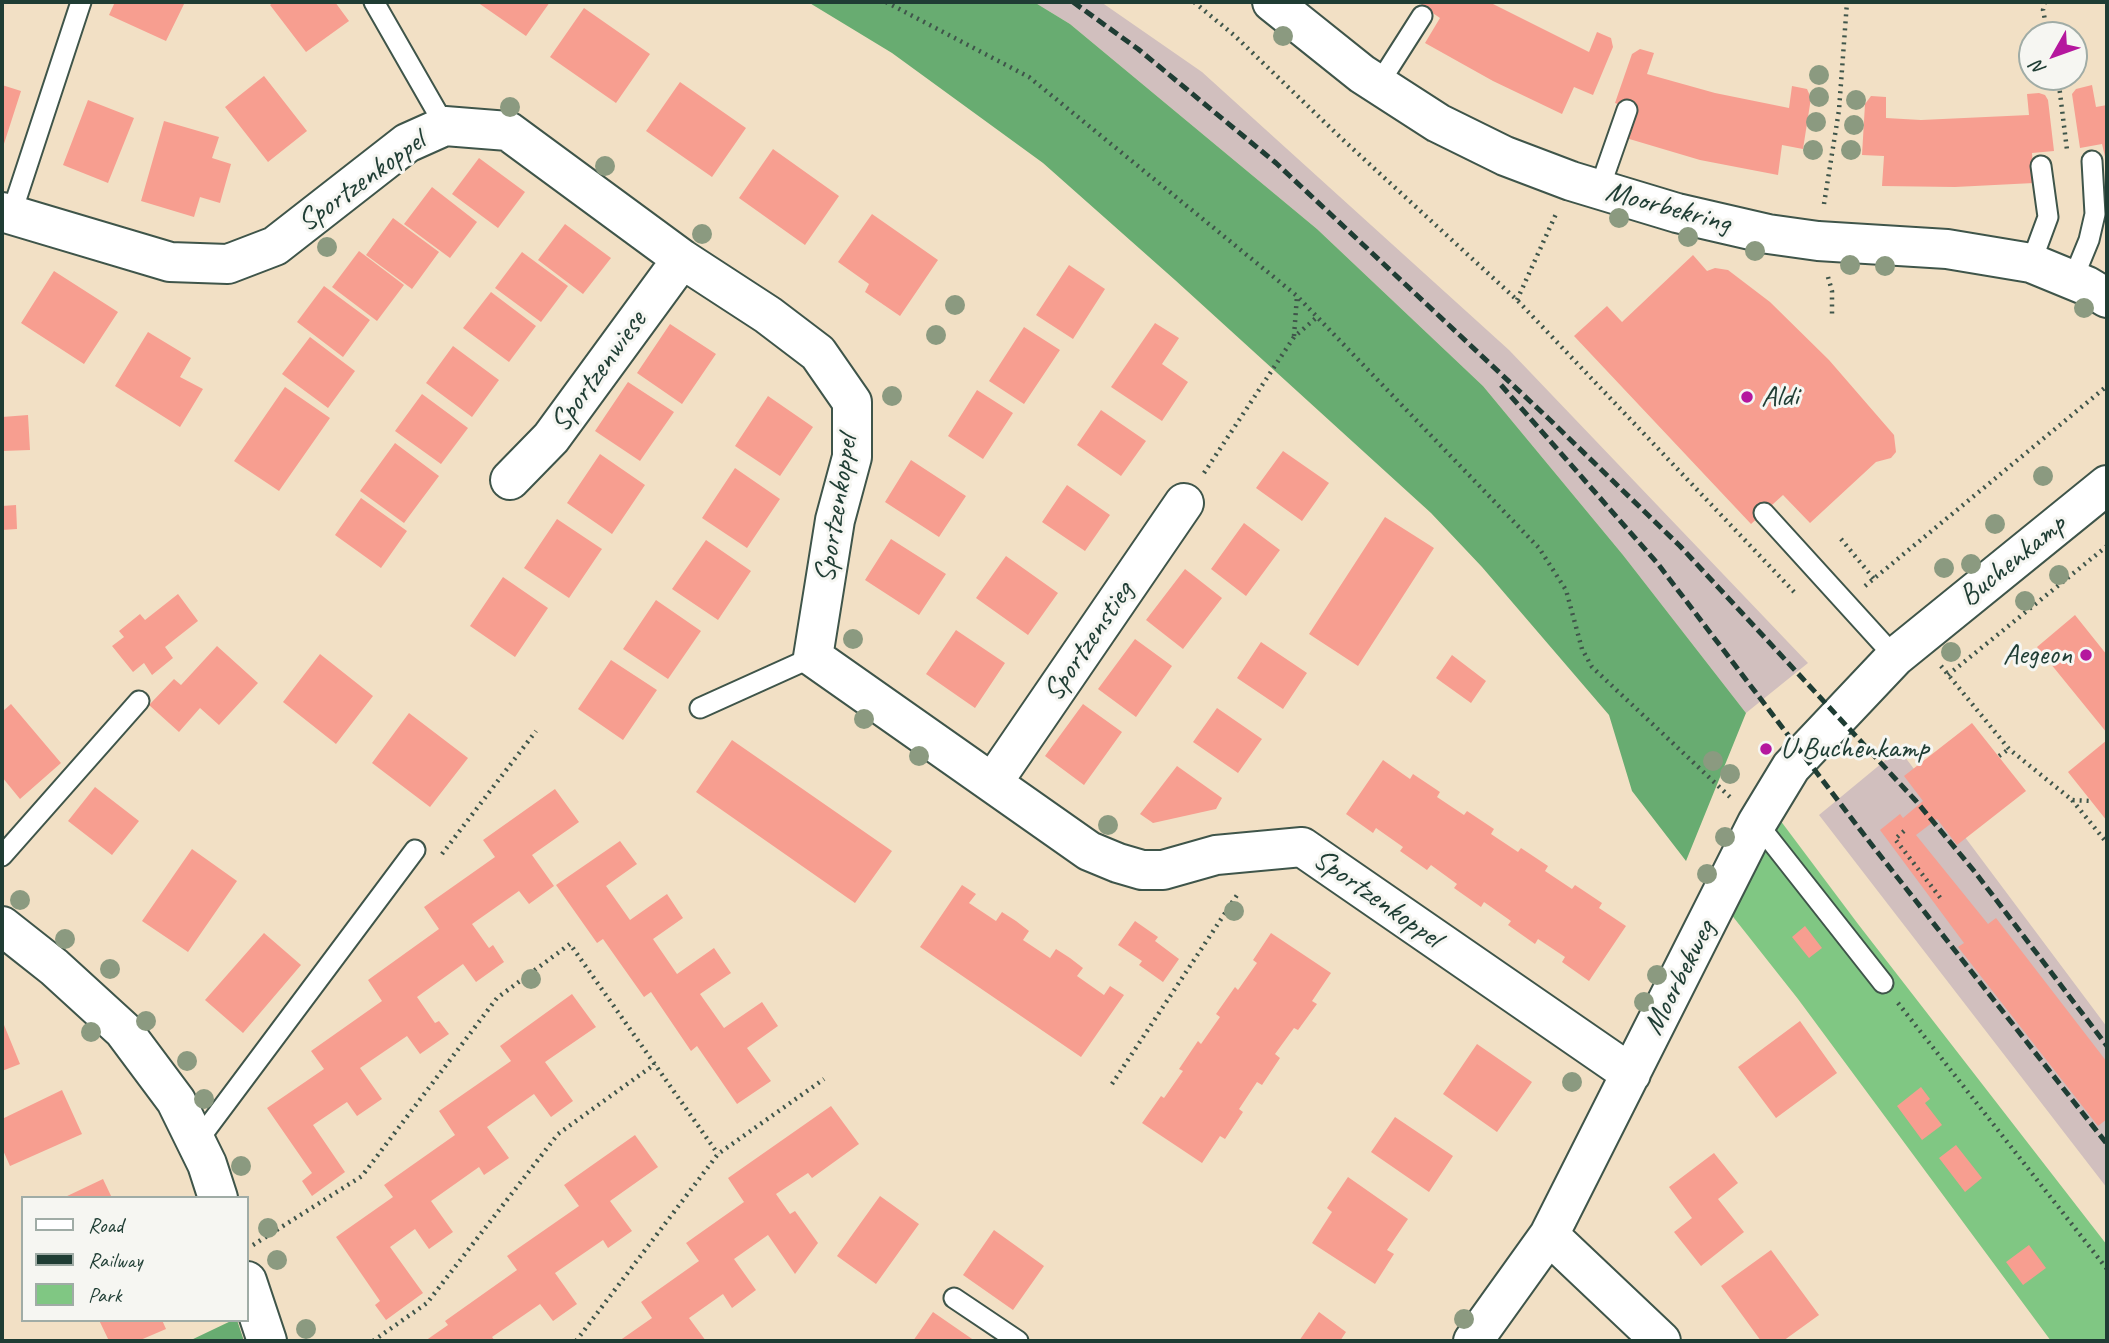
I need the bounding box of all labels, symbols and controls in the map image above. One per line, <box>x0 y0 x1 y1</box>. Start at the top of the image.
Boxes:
north arrow <box>2018 21 2088 91</box>
text: N <box>2025 56 2051 80</box>
street label: Sportzenkoppel <box>291 124 433 240</box>
street label: Moorbekring <box>1602 174 1734 242</box>
street label: Sportzenwiese <box>543 304 655 440</box>
place label: Aldi <box>1761 379 1799 415</box>
marker: Aldi <box>1739 389 1755 405</box>
street label: Sportzenkoppel <box>808 433 866 585</box>
street label: Buchenkamp <box>1952 507 2074 615</box>
street label: Sportzenstieg <box>1036 576 1142 708</box>
place label: Aegeon <box>2003 637 2072 673</box>
marker: Aegeon <box>2078 647 2094 663</box>
place label: U Buchenkamp <box>1780 731 1929 767</box>
marker: U Buchenkamp <box>1758 741 1774 757</box>
street label: Sportzenkoppel <box>1306 842 1448 956</box>
street label: Moorbekweg <box>1636 915 1724 1041</box>
legend <box>21 1196 248 1322</box>
text: Road <box>88 1212 123 1238</box>
text: Railway <box>88 1247 142 1273</box>
text: Park <box>88 1282 121 1308</box>

